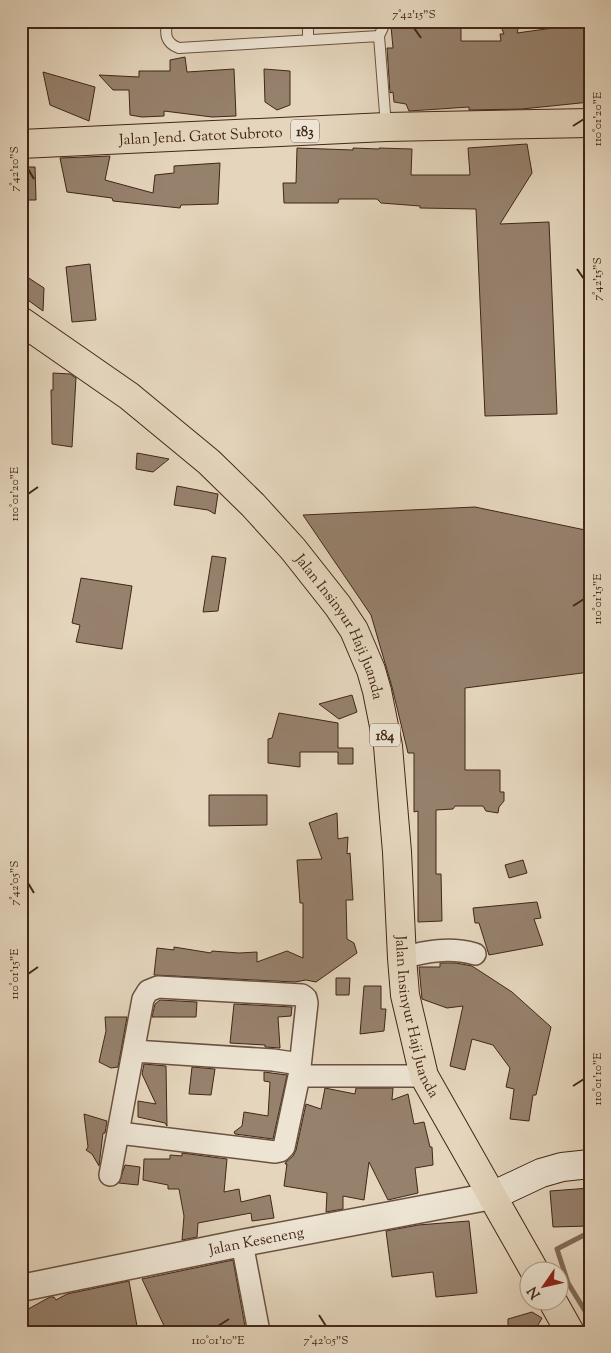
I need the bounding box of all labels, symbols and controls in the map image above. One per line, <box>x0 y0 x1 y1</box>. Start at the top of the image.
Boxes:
text: 7°42'15"S <box>392 6 436 24</box>
text: 110°01'20"E <box>589 91 607 146</box>
road number: 183 <box>291 120 319 142</box>
street label: Jalan Jend. Gatot Subroto <box>118 123 283 151</box>
text: 7°42'10"S <box>6 146 24 192</box>
text: 7°42'15"S <box>589 257 607 301</box>
text: 110°01'20"E <box>6 466 24 521</box>
street label: Jalan Insinyur Haji Juanda <box>288 549 387 701</box>
text: 110°01'15"E <box>589 573 607 625</box>
road number: 184 <box>370 724 400 746</box>
text: 7°42'05"S <box>6 861 24 905</box>
street label: Jalan Insinyur Haji Juanda <box>389 934 443 1102</box>
text: 110°01'15"E <box>6 948 24 1000</box>
text: 110°01'10"E <box>589 1052 607 1105</box>
street label: Jalan Keseneng <box>206 1223 306 1262</box>
north arrow <box>518 1260 568 1310</box>
text: N <box>523 1282 546 1302</box>
text: 110°01'10"E <box>192 1332 245 1350</box>
text: 7°42'05"S <box>304 1332 348 1350</box>

